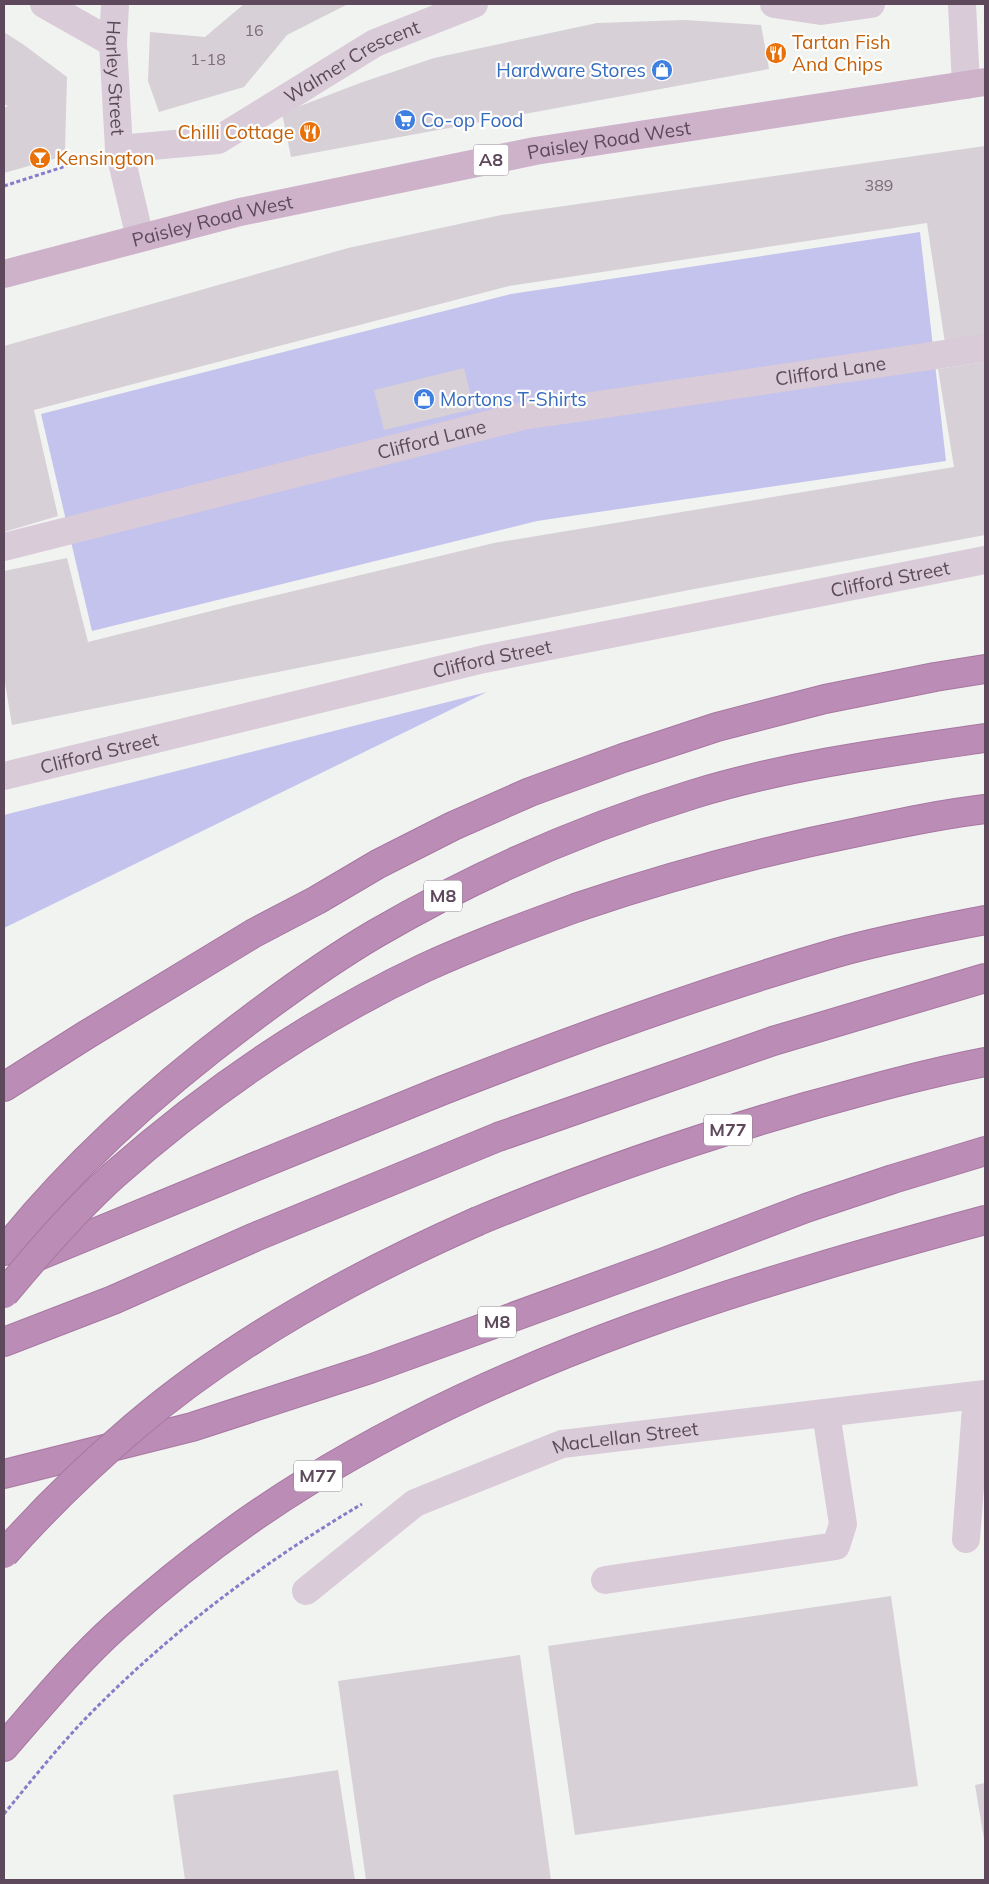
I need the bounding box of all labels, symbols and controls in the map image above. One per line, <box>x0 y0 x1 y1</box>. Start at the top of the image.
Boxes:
street label: Walmer Crescent <box>279 15 423 108</box>
street label: Harley Street <box>101 20 130 136</box>
house number: 16 <box>244 20 264 40</box>
place label: Tartan Fish And Chips <box>792 30 891 76</box>
restaurant icon: Tartan Fish And Chips <box>764 41 788 65</box>
house number: 1-18 <box>190 49 226 69</box>
place label: Hardware Stores <box>496 58 646 82</box>
shop icon: Hardware Stores <box>650 58 674 82</box>
supermarket icon: Co-op Food <box>393 108 417 132</box>
place label: Co-op Food <box>421 108 524 132</box>
street label: Paisley Road West <box>525 115 693 164</box>
place label: Chilli Cottage <box>177 120 294 144</box>
restaurant icon: Chilli Cottage <box>298 120 322 144</box>
road number: A8 <box>474 144 508 176</box>
bar icon: Kensington <box>28 146 52 170</box>
place label: Kensington <box>56 146 154 170</box>
house number: 389 <box>865 175 893 195</box>
street label: Paisley Road West <box>129 189 295 252</box>
street label: Clifford Lane <box>773 351 887 391</box>
shop icon: Mortons T-Shirts <box>412 387 436 411</box>
place label: Mortons T-Shirts <box>440 387 587 411</box>
street label: Clifford Lane <box>375 414 489 464</box>
street label: Clifford Street <box>828 555 952 602</box>
street label: Clifford Street <box>430 634 554 683</box>
street label: Clifford Street <box>38 727 161 779</box>
road number: M8 <box>424 880 462 911</box>
road number: M77 <box>704 1114 752 1146</box>
road number: M8 <box>478 1306 516 1338</box>
street label: MacLellan Street <box>548 1416 700 1459</box>
road number: M77 <box>294 1460 342 1492</box>

